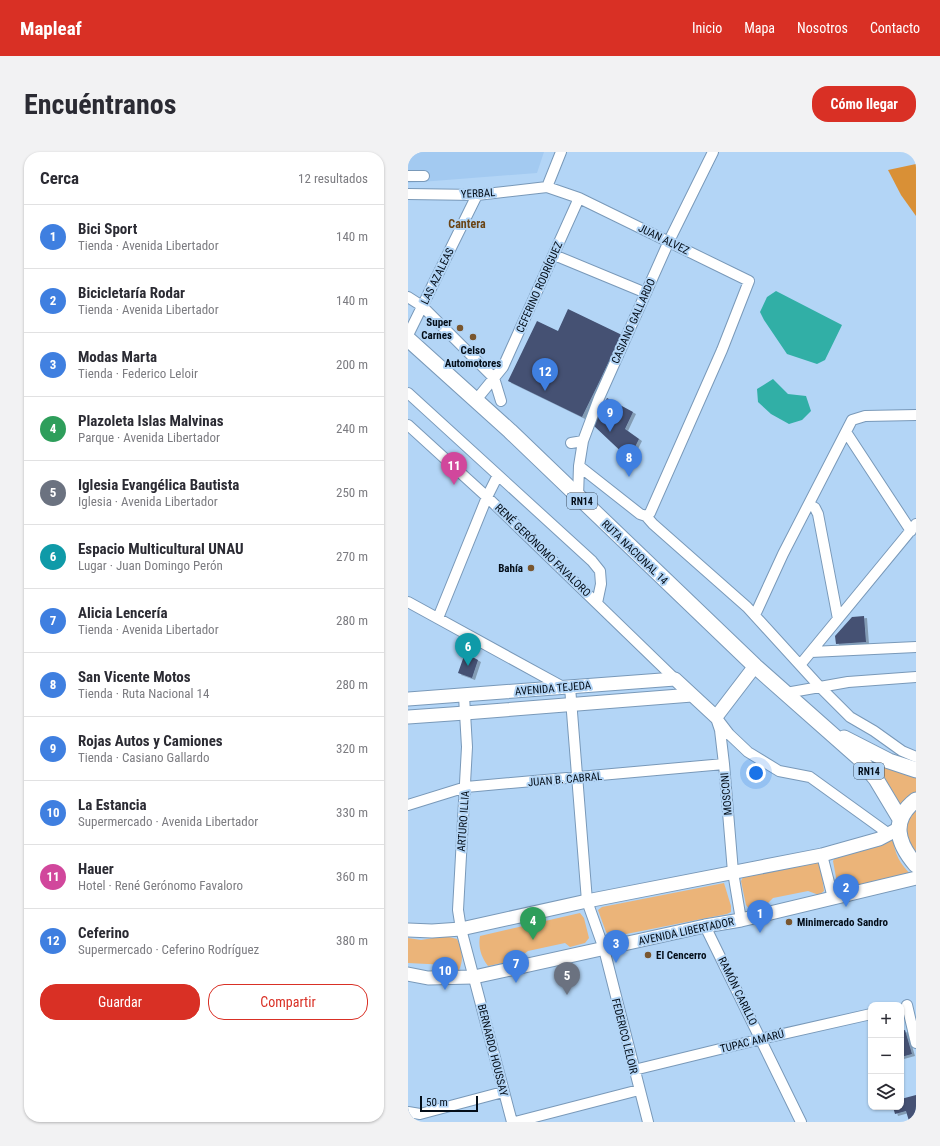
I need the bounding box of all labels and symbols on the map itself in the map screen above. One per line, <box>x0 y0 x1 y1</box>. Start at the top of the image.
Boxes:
street label: YERBAL <box>460 186 496 201</box>
district label: Cantera <box>448 217 486 231</box>
street label: JUAN ALVEZ <box>636 222 692 257</box>
street label: CEFERINO RODRÍGUEZ <box>514 239 565 335</box>
street label: LAS AZALEAS <box>418 246 457 307</box>
street label: CASIANO GALLARDO <box>609 277 658 366</box>
place label: Super Carnes <box>421 316 452 342</box>
marker: Super Carnes <box>455 323 465 333</box>
marker: Celso Automotores <box>468 332 478 342</box>
place label: Celso Automotores <box>445 344 501 370</box>
pin: 12 <box>532 358 558 391</box>
pin: 9 <box>597 399 623 432</box>
pin: 8 <box>616 444 642 477</box>
pin: 11 <box>441 452 467 485</box>
road number: RN14 <box>567 493 597 509</box>
street label: RENÉ GERÓNOMO FAVALORO <box>492 501 593 599</box>
street label: RUTA NACIONAL 14 <box>599 518 671 588</box>
place label: Bahía <box>498 562 523 575</box>
marker: Bahía <box>526 563 536 573</box>
pin: 6 <box>455 633 481 666</box>
street label: AVENIDA TEJEDA <box>514 679 592 698</box>
your location <box>746 763 766 783</box>
road number: RN14 <box>854 763 884 779</box>
street label: JUAN B. CABRAL <box>527 770 603 789</box>
street label: MOSCONI <box>718 772 735 816</box>
street label: ARTURO ILLIA <box>455 789 472 852</box>
pin: 2 <box>833 874 859 907</box>
pin: 1 <box>747 900 773 933</box>
pin: 4 <box>520 907 546 940</box>
street label: AVENIDA LIBERTADOR <box>637 915 735 948</box>
place label: Minimercado Sandro <box>797 916 888 929</box>
marker: Minimercado Sandro <box>784 917 794 927</box>
pin: 3 <box>603 930 629 963</box>
place label: El Cencerro <box>656 949 707 962</box>
pin: 7 <box>503 950 529 983</box>
marker: El Cencerro <box>643 950 653 960</box>
street label: RAMÓN CARILLO <box>715 955 760 1027</box>
pin: 10 <box>432 957 458 990</box>
pin: 5 <box>554 962 580 995</box>
street label: FEDERICO LELOIR <box>609 997 640 1075</box>
street label: BERNARDO HOUSSAY <box>475 1003 510 1098</box>
street label: TUPAC AMARÚ <box>719 1027 785 1056</box>
scale bar <box>420 1094 478 1113</box>

